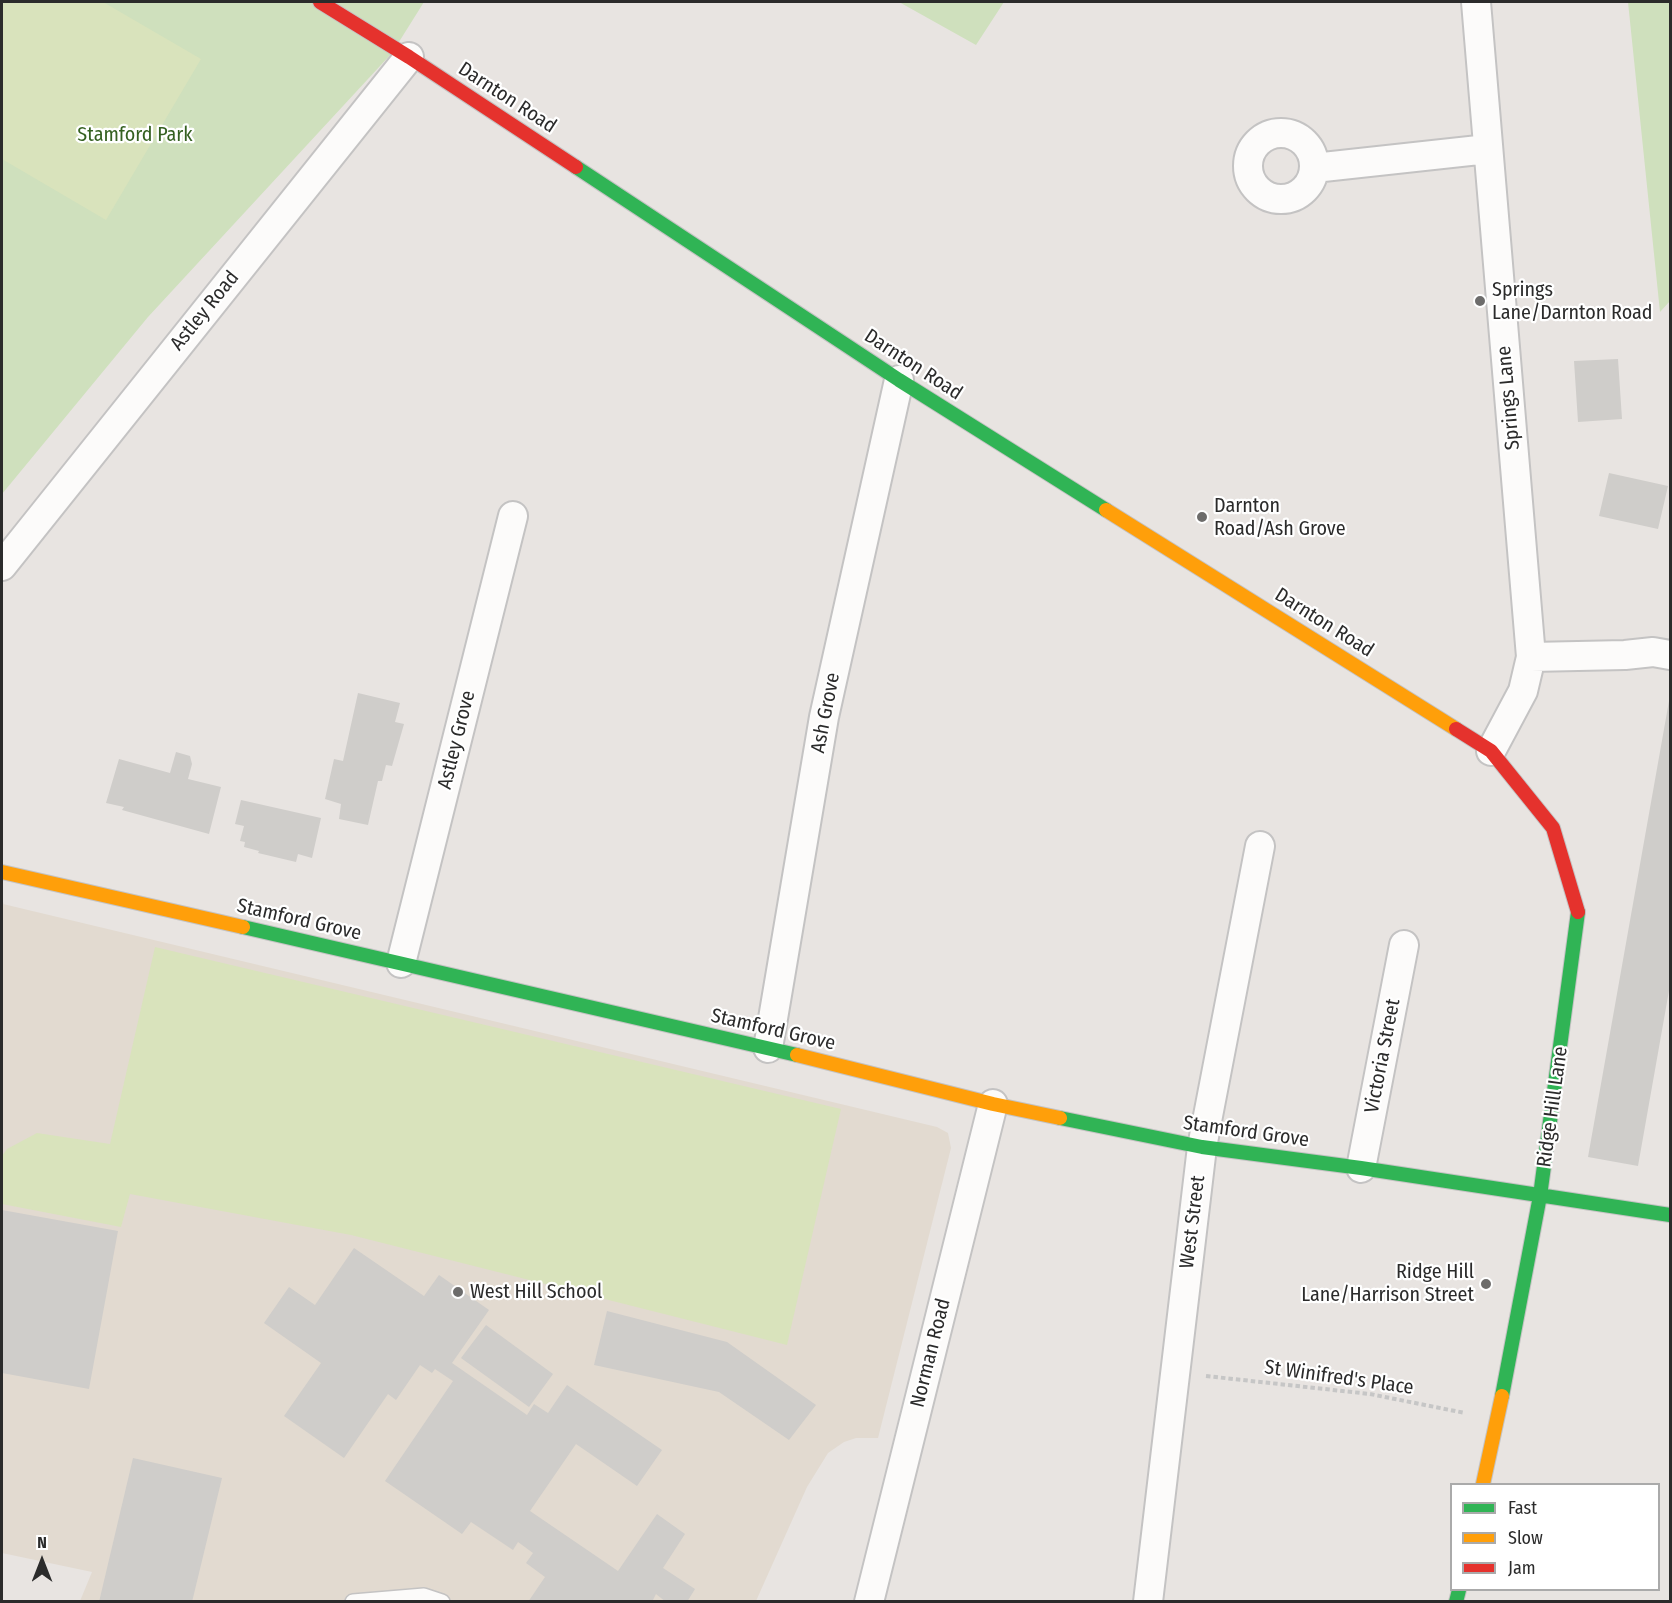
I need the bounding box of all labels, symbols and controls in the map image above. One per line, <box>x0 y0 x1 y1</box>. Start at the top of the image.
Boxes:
street label: Darnton Road <box>453 57 561 139</box>
park label: Stamford Park <box>77 123 193 147</box>
street label: Astley Road <box>166 266 244 356</box>
place label: Springs Lane/Darnton Road <box>1492 278 1652 325</box>
marker: Springs Lane/Darnton Road <box>1473 294 1487 308</box>
street label: Darnton Road <box>859 324 967 406</box>
street label: Springs Lane <box>1492 345 1526 451</box>
place label: Darnton Road/Ash Grove <box>1214 494 1346 541</box>
marker: Darnton Road/Ash Grove <box>1195 510 1209 524</box>
street label: Darnton Road <box>1270 583 1378 663</box>
street label: Ash Grove <box>806 671 846 755</box>
street label: Astley Grove <box>433 688 481 792</box>
street label: Stamford Grove <box>235 894 363 946</box>
street label: Victoria Street <box>1360 997 1406 1115</box>
street label: Stamford Grove <box>709 1004 837 1056</box>
street label: Ridge Hill Lane <box>1533 1045 1573 1169</box>
street label: Stamford Grove <box>1182 1111 1310 1153</box>
street label: West Street <box>1175 1174 1211 1270</box>
place label: Ridge Hill Lane/Harrison Street <box>1301 1260 1474 1307</box>
marker: Ridge Hill Lane/Harrison Street <box>1479 1277 1493 1291</box>
place label: West Hill School <box>470 1280 602 1304</box>
marker: West Hill School <box>451 1285 465 1299</box>
street label: Norman Road <box>906 1296 956 1410</box>
street label: St Winifred's Place <box>1263 1356 1415 1400</box>
legend <box>1450 1483 1660 1591</box>
text: Fast <box>1508 1497 1537 1519</box>
text: Slow <box>1508 1527 1543 1549</box>
north arrow <box>12 1531 72 1591</box>
text: N <box>37 1533 47 1552</box>
text: Jam <box>1508 1557 1536 1579</box>

